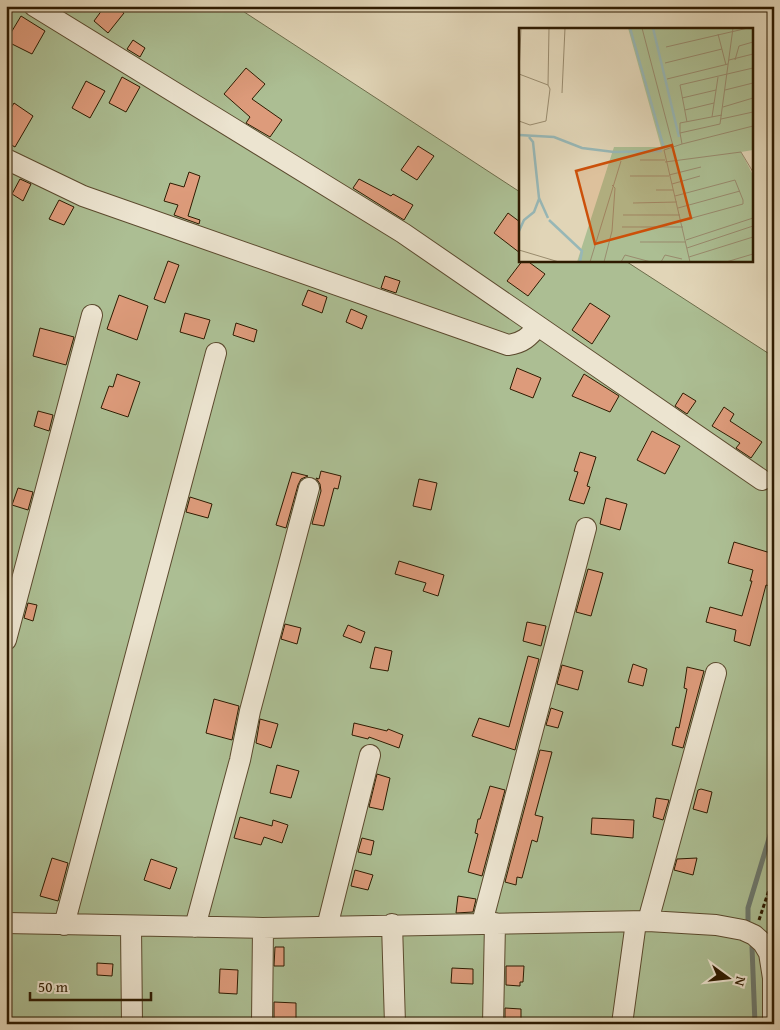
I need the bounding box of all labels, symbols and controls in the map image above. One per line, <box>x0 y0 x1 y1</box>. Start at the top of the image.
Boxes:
inset map <box>519 28 752 261</box>
north arrow <box>702 952 752 1002</box>
scale bar <box>30 970 151 1002</box>
text: N <box>730 974 751 989</box>
text: 50 m <box>38 976 69 997</box>

